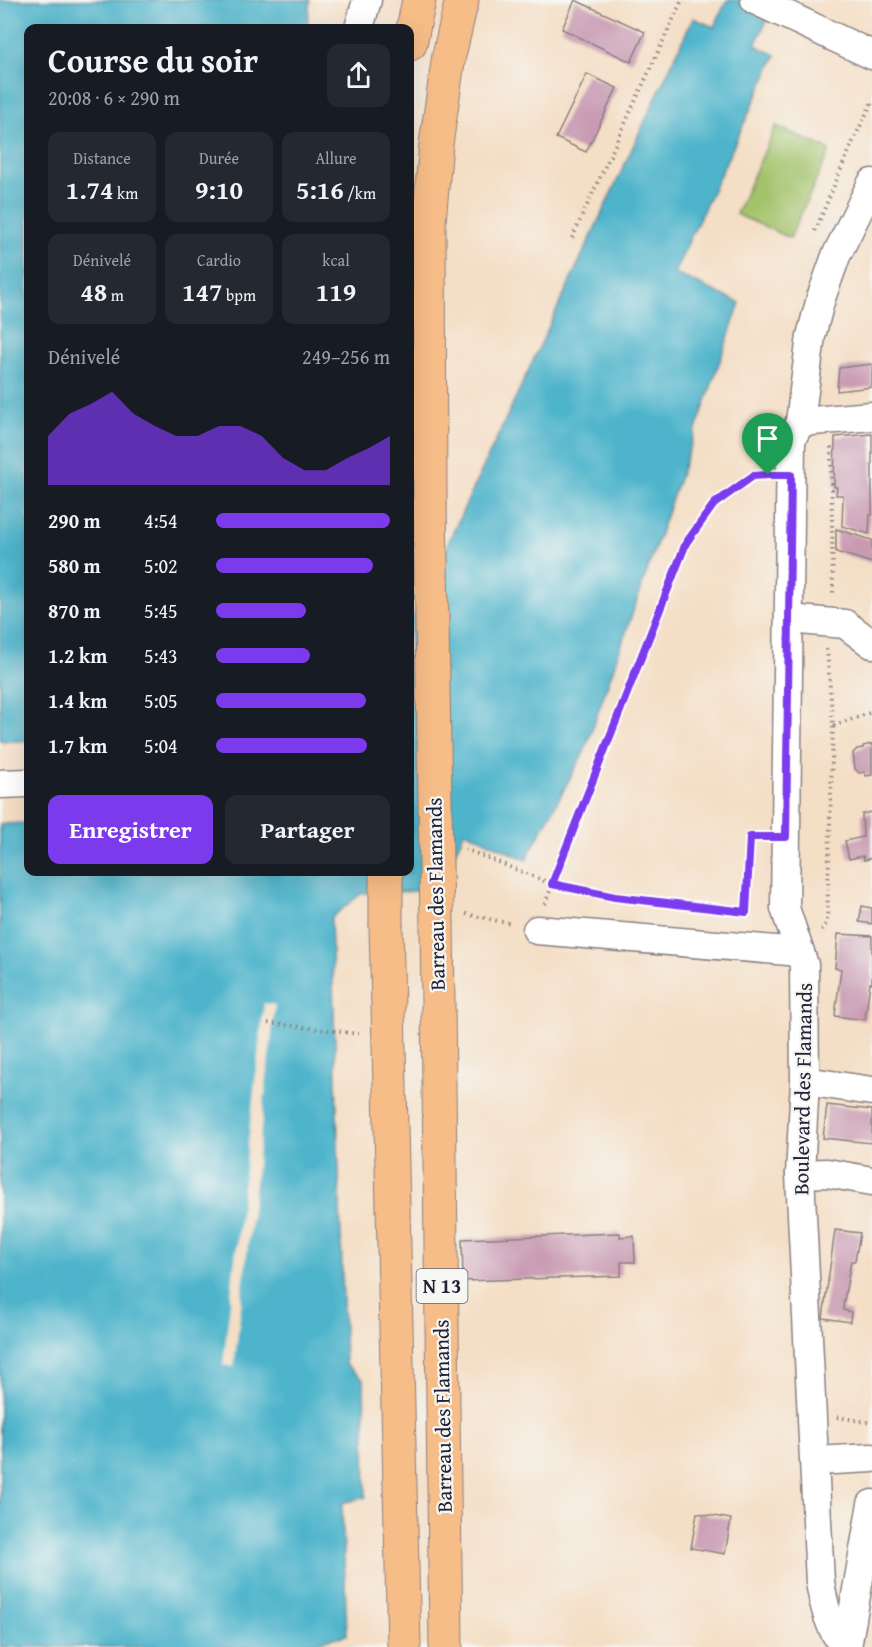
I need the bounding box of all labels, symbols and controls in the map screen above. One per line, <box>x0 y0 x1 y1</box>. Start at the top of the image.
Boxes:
text: Course du soir <box>48 36 258 84</box>
button: share <box>327 44 390 107</box>
text: 20:08 · 6 × 290 m <box>48 83 180 112</box>
text: Distance <box>73 146 131 170</box>
text: Durée <box>199 146 239 170</box>
text: Allure <box>315 146 357 170</box>
text: 1.74 <box>66 170 114 209</box>
text: 9:10 <box>195 170 243 209</box>
text: 5:16 <box>296 170 344 209</box>
text: km <box>114 181 138 205</box>
text: /km <box>344 181 376 205</box>
text: Dénivelé <box>73 248 131 272</box>
text: Cardio <box>197 248 241 272</box>
text: kcal <box>322 248 350 272</box>
text: 48 <box>80 272 107 311</box>
text: 147 <box>182 272 222 311</box>
text: 119 <box>316 272 356 311</box>
text: m <box>107 283 124 307</box>
text: bpm <box>222 283 256 307</box>
text: Dénivelé <box>48 342 120 371</box>
text: 249–256 m <box>302 342 390 371</box>
pin <box>742 413 793 475</box>
icon: arrive <box>751 422 784 455</box>
text: 290 m <box>48 506 101 535</box>
text: 4:54 <box>144 506 178 535</box>
text: 580 m <box>48 551 101 580</box>
text: 5:02 <box>144 551 178 580</box>
text: 870 m <box>48 596 101 625</box>
text: 5:45 <box>144 596 178 625</box>
text: 1.2 km <box>48 641 107 670</box>
text: 5:43 <box>144 641 178 670</box>
text: 1.4 km <box>48 686 107 715</box>
text: 5:05 <box>144 686 178 715</box>
text: 1.7 km <box>48 731 107 760</box>
text: 5:04 <box>144 731 178 760</box>
button: Enregistrer <box>48 795 213 864</box>
button: Partager <box>225 795 390 864</box>
street label: Barreau des Flamands <box>418 797 453 991</box>
street label: Boulevard des Flamands <box>785 982 820 1195</box>
road number: N 13 <box>416 1269 468 1303</box>
street label: Barreau des Flamands <box>425 1319 460 1513</box>

